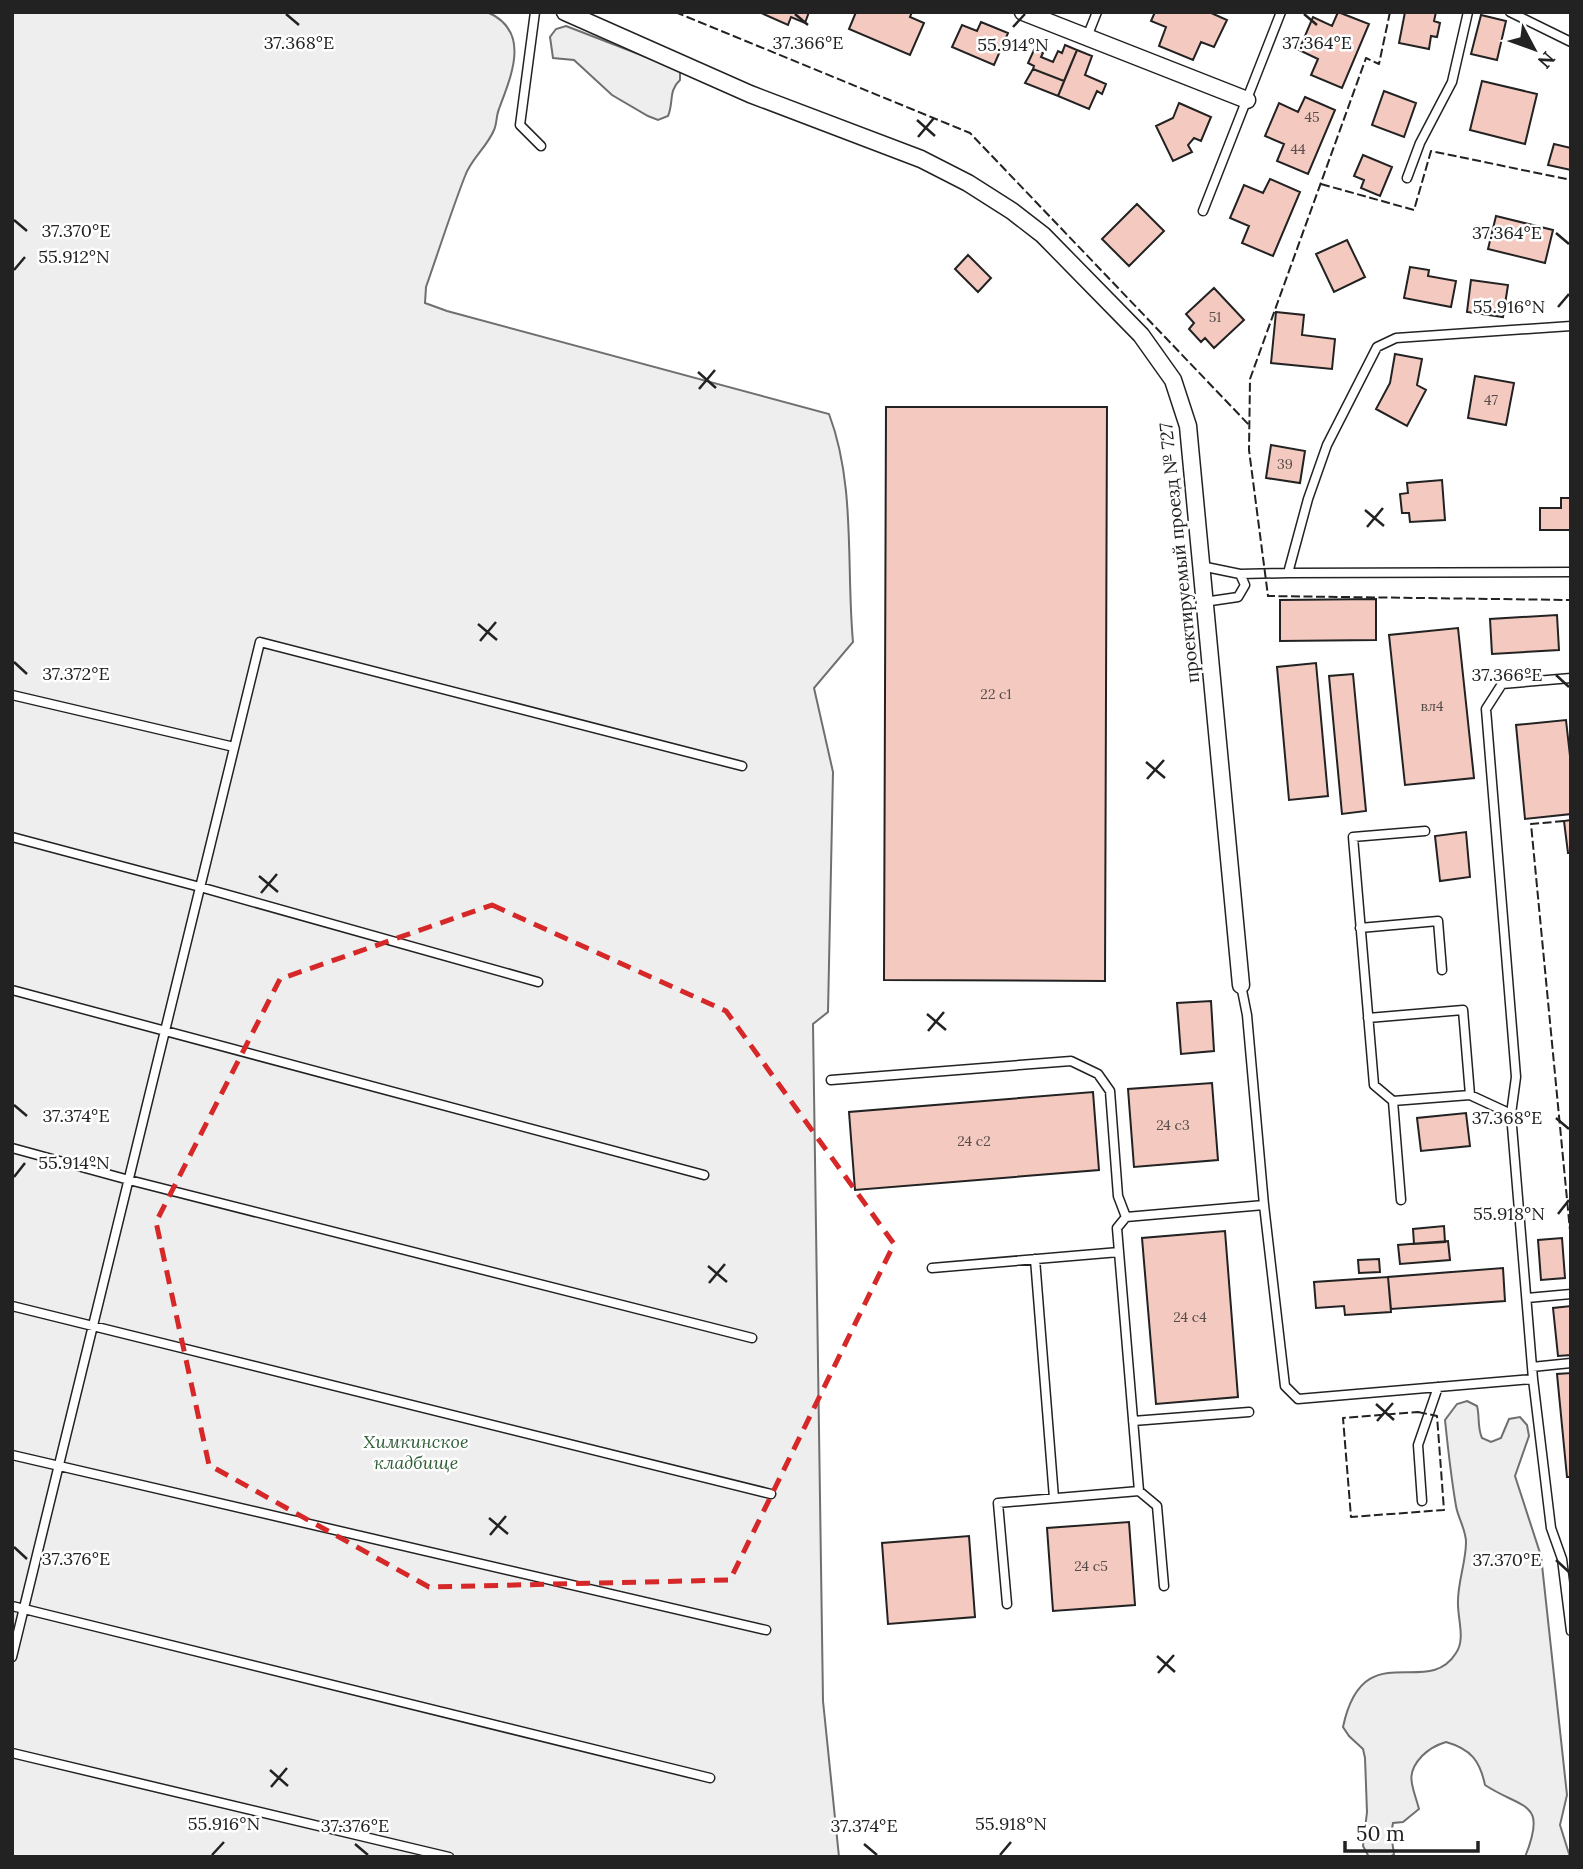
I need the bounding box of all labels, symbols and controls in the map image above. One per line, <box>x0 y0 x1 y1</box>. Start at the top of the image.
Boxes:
north arrow <box>1499 14 1569 84</box>
text: 37.368°E <box>264 31 334 54</box>
text: 37.366°E <box>773 31 843 54</box>
text: 37.364°E <box>1282 31 1352 54</box>
text: 55.914°N <box>977 33 1049 56</box>
text: N <box>1533 47 1561 74</box>
house number: 45 <box>1304 108 1320 126</box>
house number: 44 <box>1290 140 1306 158</box>
text: 37.370°E <box>41 219 111 242</box>
text: 37.364°E <box>1472 221 1542 244</box>
text: 55.912°N <box>38 245 110 268</box>
text: 55.916°N <box>1473 295 1545 318</box>
house number: 51 <box>1209 308 1221 326</box>
house number: 47 <box>1484 391 1499 409</box>
street label: проектируемый проезд № 727 <box>1154 422 1204 684</box>
house number: 39 <box>1277 455 1293 473</box>
text: 37.372°E <box>42 662 110 685</box>
text: 37.366°E <box>1472 663 1542 686</box>
house number: 22 с1 <box>980 685 1012 703</box>
house number: вл4 <box>1420 697 1444 715</box>
text: 37.374°E <box>42 1104 110 1127</box>
text: 37.368°E <box>1472 1106 1542 1129</box>
house number: 24 с3 <box>1156 1116 1190 1134</box>
house number: 24 с2 <box>957 1132 991 1150</box>
text: 55.914°N <box>38 1151 110 1174</box>
text: 55.918°N <box>1473 1202 1545 1225</box>
house number: 24 с4 <box>1173 1308 1207 1326</box>
park label: Химкинское кладбище <box>364 1430 469 1474</box>
text: 37.376°E <box>42 1547 110 1570</box>
text: 37.370°E <box>1472 1548 1542 1571</box>
house number: 24 с5 <box>1074 1557 1108 1575</box>
scale bar <box>1345 1810 1478 1854</box>
text: 55.916°N <box>188 1812 260 1835</box>
text: 55.918°N <box>975 1812 1047 1835</box>
text: 37.376°E <box>321 1814 389 1837</box>
text: 37.374°E <box>830 1814 898 1837</box>
text: 50 m <box>1356 1820 1405 1847</box>

